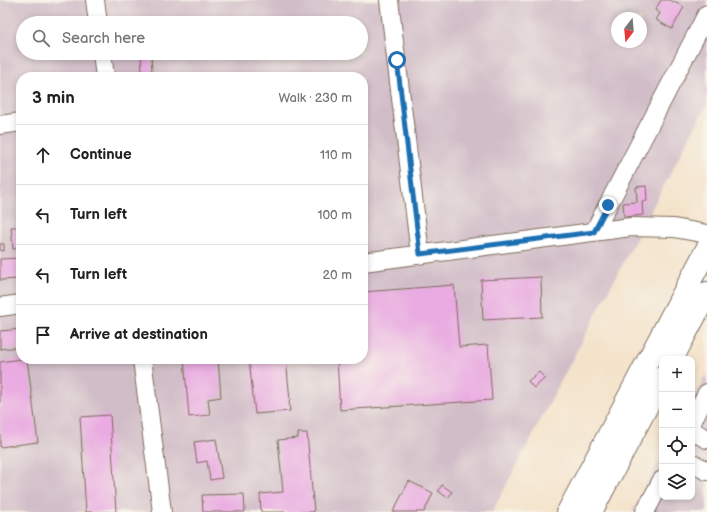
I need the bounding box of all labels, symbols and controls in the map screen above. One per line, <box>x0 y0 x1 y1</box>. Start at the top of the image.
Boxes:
north arrow <box>611 12 647 48</box>
search box <box>16 16 368 60</box>
icon: search <box>30 27 52 49</box>
text: Search here <box>62 29 145 48</box>
route start <box>388 51 406 69</box>
text: 3 min <box>32 88 75 108</box>
text: Walk · 230 m <box>278 90 352 106</box>
icon: ahead <box>32 144 54 166</box>
text: Continue <box>70 145 132 164</box>
text: 110 m <box>320 147 352 163</box>
route end <box>599 196 617 214</box>
icon: left <box>32 204 54 226</box>
text: Turn left <box>70 205 127 224</box>
text: 100 m <box>317 207 352 223</box>
icon: left <box>32 264 54 286</box>
text: Turn left <box>70 265 127 284</box>
text: 20 m <box>322 267 352 283</box>
icon: arrive <box>32 324 54 346</box>
text: Arrive at destination <box>70 325 208 344</box>
map controls <box>659 356 695 500</box>
button: + <box>659 356 695 392</box>
button: − <box>659 392 695 428</box>
button: locate <box>659 428 695 464</box>
button: layers <box>659 464 695 500</box>

